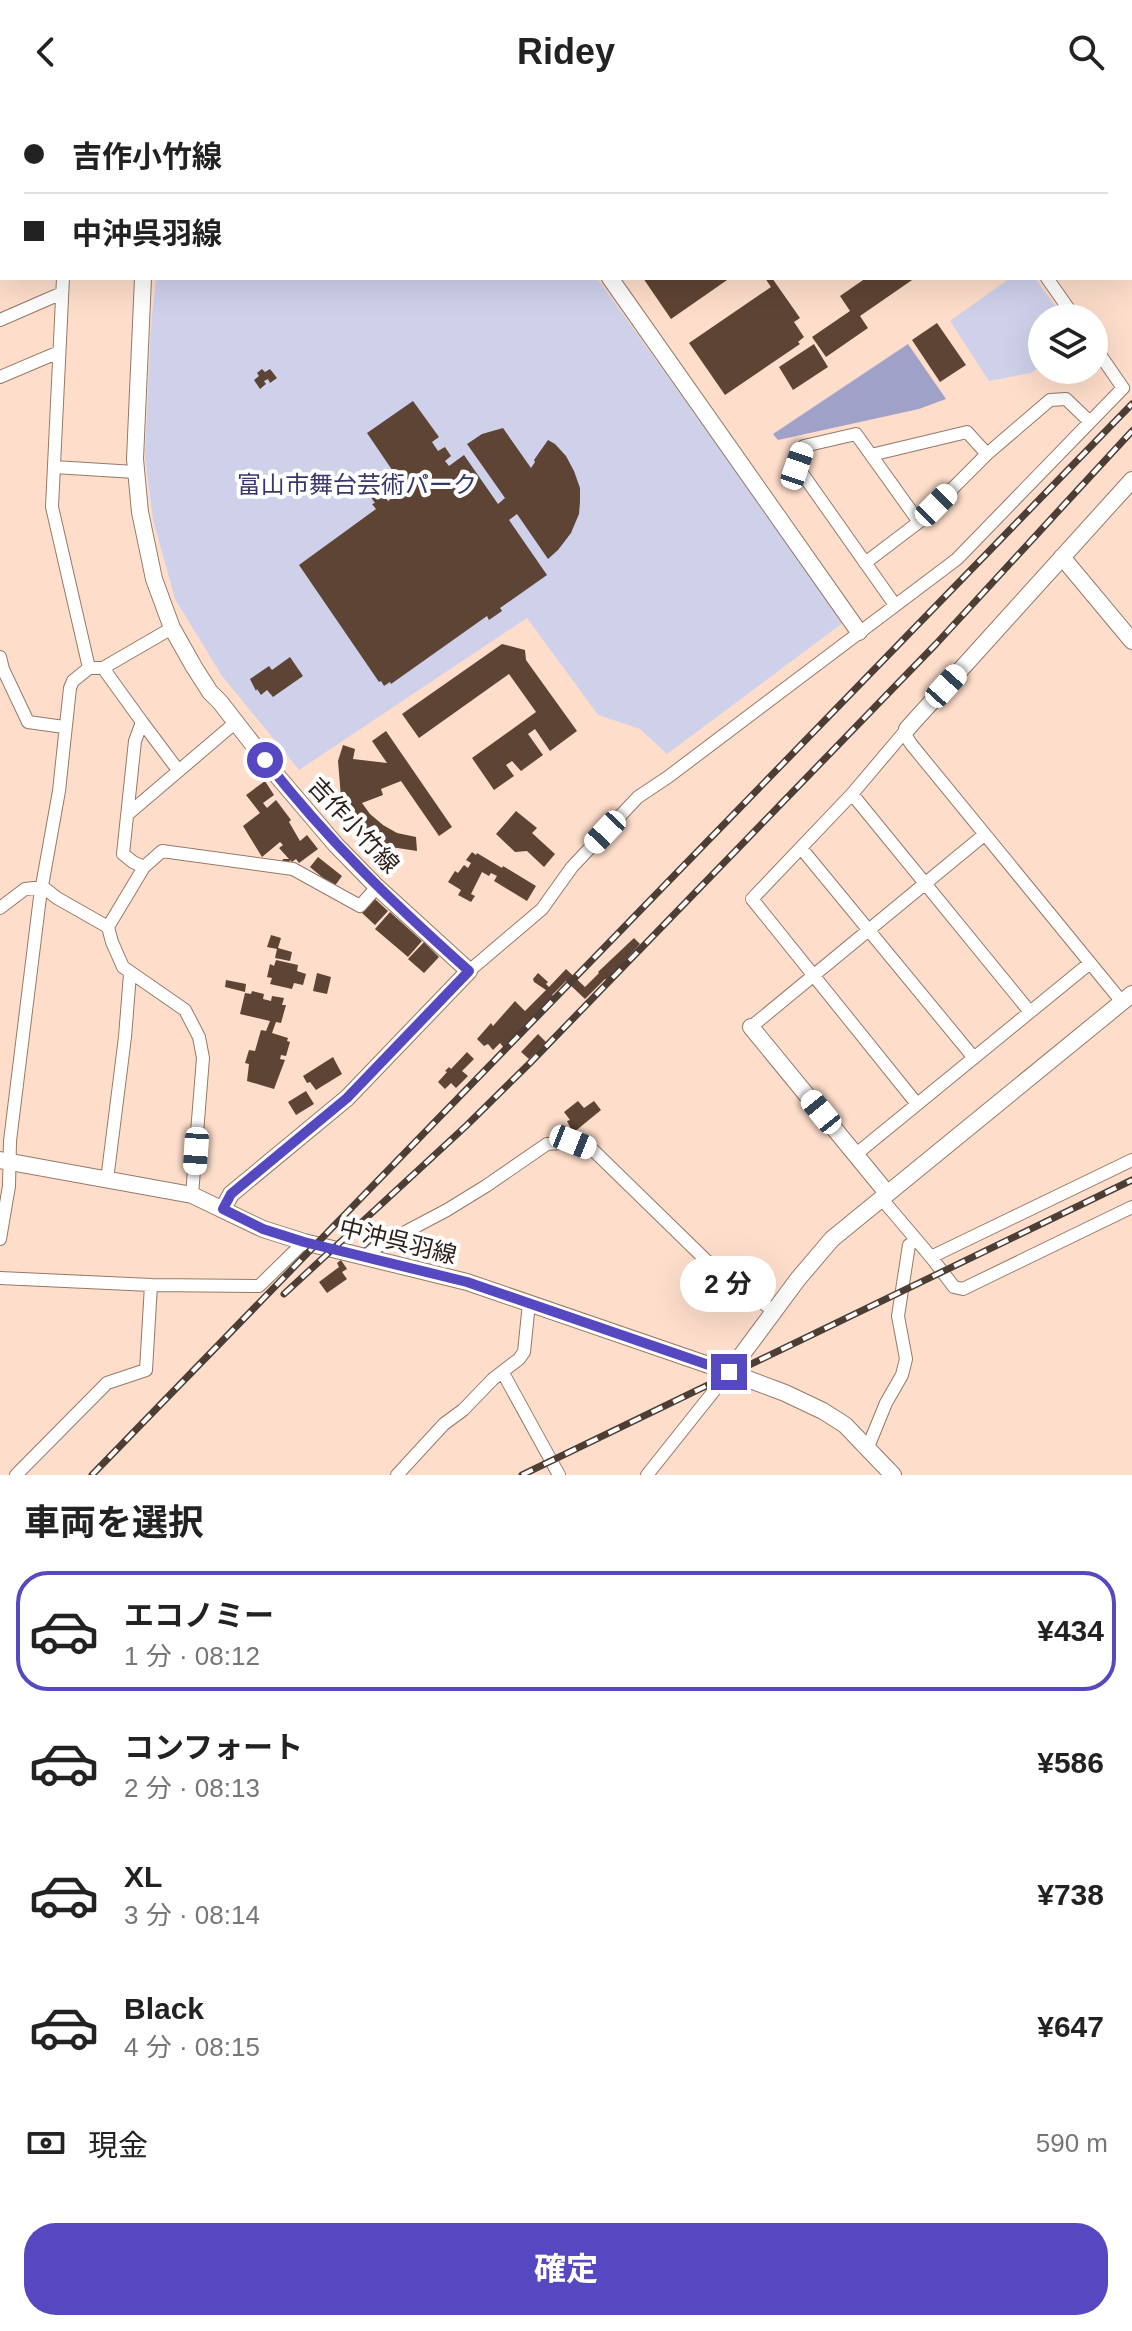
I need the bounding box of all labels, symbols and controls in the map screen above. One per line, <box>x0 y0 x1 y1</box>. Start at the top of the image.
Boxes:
icon: back <box>24 30 68 74</box>
icon: search <box>1064 30 1108 74</box>
text: Ridey <box>517 31 615 72</box>
text: 吉作小竹線 <box>72 140 222 173</box>
text: 中沖呉羽線 <box>72 217 222 250</box>
map controls <box>1028 304 1108 384</box>
button: layers <box>1028 304 1108 384</box>
car <box>778 439 816 493</box>
park label: 富山市舞台芸術パーク <box>237 471 477 498</box>
car <box>911 480 961 530</box>
car <box>921 660 971 712</box>
route start <box>247 742 283 778</box>
street label: 吉作小竹線 <box>303 772 405 878</box>
car <box>580 806 630 858</box>
car <box>797 1086 845 1138</box>
car <box>546 1122 600 1162</box>
car <box>182 1126 210 1176</box>
street label: 中沖呉羽線 <box>337 1213 459 1269</box>
callout: 2 分 <box>681 1256 777 1312</box>
text: 2 分 <box>704 1269 752 1299</box>
route end <box>711 1354 747 1390</box>
text: 車両を選択 <box>24 1502 204 1543</box>
icon: car <box>28 1595 100 1667</box>
text: エコノミー <box>124 1599 274 1632</box>
text: ¥434 <box>1037 1614 1104 1647</box>
text: 1 分 · 08:12 <box>124 1641 260 1671</box>
icon: car <box>28 1727 100 1799</box>
text: コンフォート <box>124 1731 303 1764</box>
text: ¥586 <box>1037 1746 1104 1779</box>
text: 2 分 · 08:13 <box>124 1773 260 1803</box>
icon: car <box>28 1859 100 1931</box>
text: XL <box>124 1860 162 1893</box>
text: ¥738 <box>1037 1878 1104 1911</box>
text: 3 分 · 08:14 <box>124 1900 260 1930</box>
icon: car <box>28 1991 100 2063</box>
text: Black <box>124 1992 204 2025</box>
text: ¥647 <box>1037 2010 1104 2043</box>
text: 4 分 · 08:15 <box>124 2032 260 2062</box>
icon: cash <box>24 2121 68 2165</box>
text: 590 m <box>1036 2128 1108 2158</box>
text: 現金 <box>88 2129 148 2162</box>
button: 確定 <box>24 2223 1108 2315</box>

